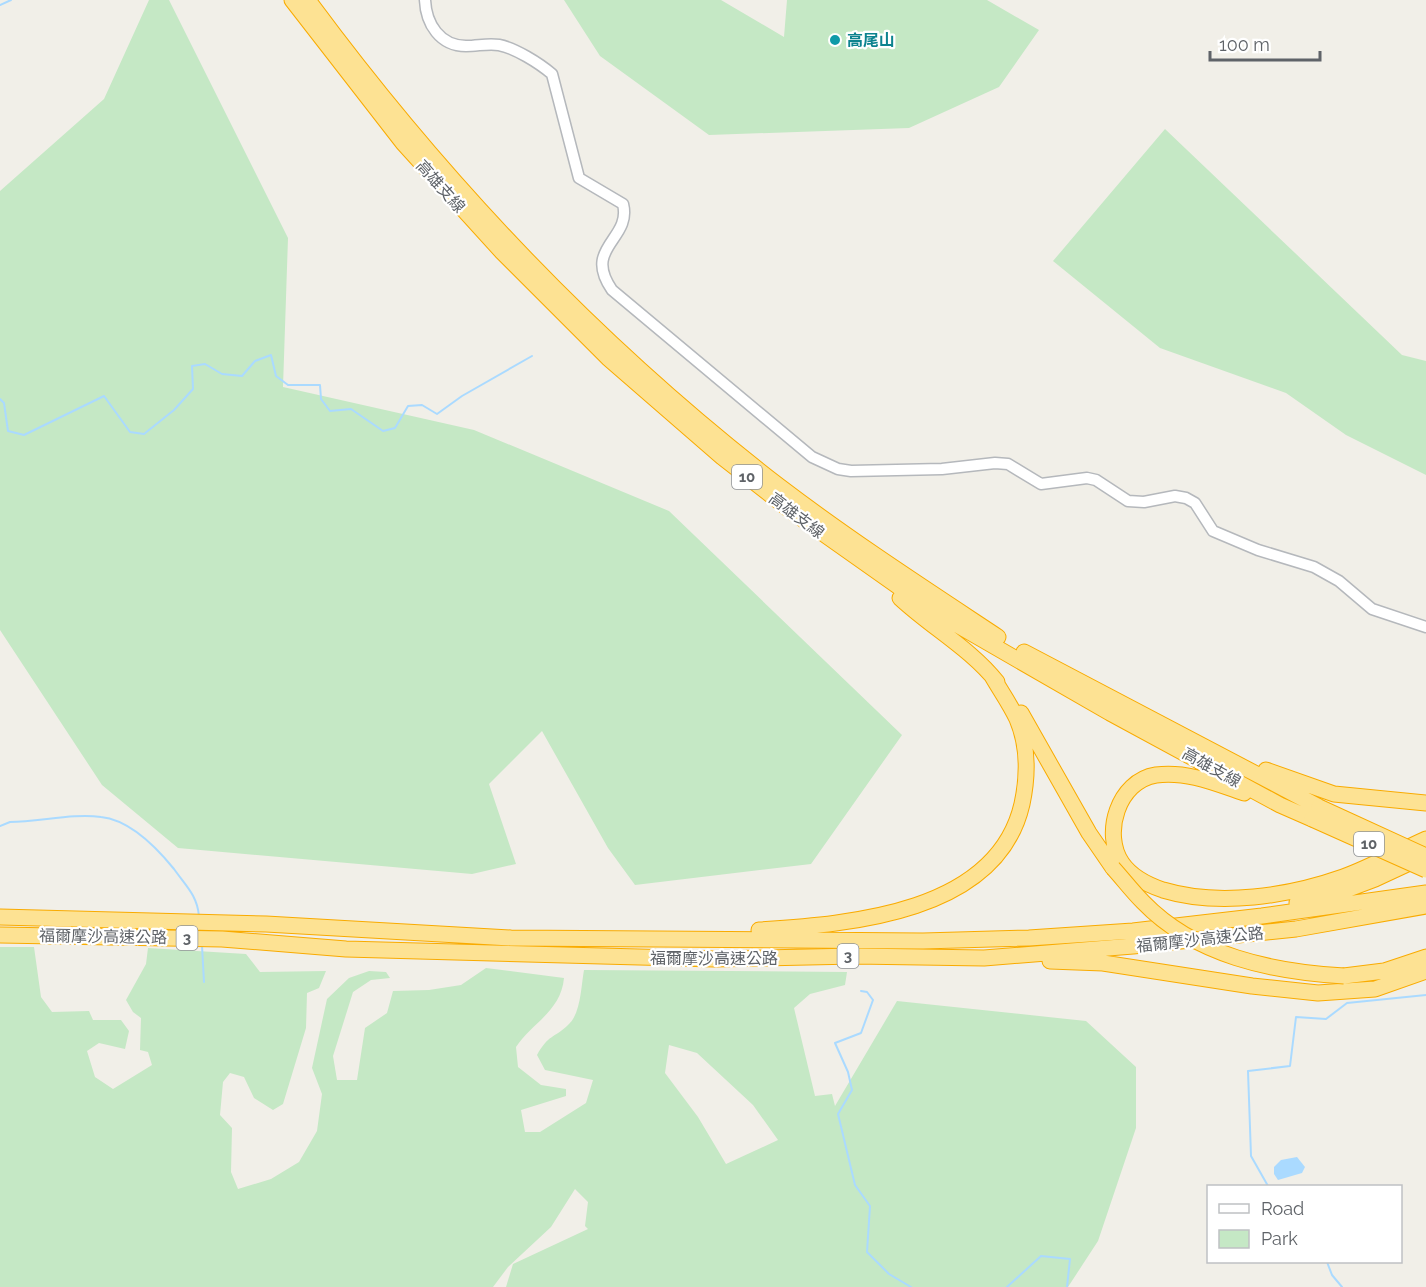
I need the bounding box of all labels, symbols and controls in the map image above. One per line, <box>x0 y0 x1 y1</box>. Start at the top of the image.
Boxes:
scale bar <box>1210 24 1320 62</box>
place label: 高尾山 <box>847 31 895 50</box>
marker: 高尾山 <box>828 33 842 47</box>
text: 100 m <box>1219 34 1270 55</box>
street label: 高雄支線 <box>412 156 469 216</box>
road number: 10 <box>732 465 762 489</box>
street label: 高雄支線 <box>765 489 828 542</box>
street label: 高雄支線 <box>1179 744 1244 791</box>
road number: 10 <box>1354 832 1384 856</box>
street label: 福爾摩沙高速公路 <box>1135 923 1265 956</box>
street label: 福爾摩沙高速公路 <box>39 926 167 947</box>
road number: 3 <box>176 926 198 950</box>
road number: 3 <box>838 944 858 968</box>
street label: 福爾摩沙高速公路 <box>650 949 778 968</box>
legend <box>1207 1185 1402 1263</box>
text: Road <box>1261 1198 1304 1219</box>
text: Park <box>1261 1228 1298 1249</box>

